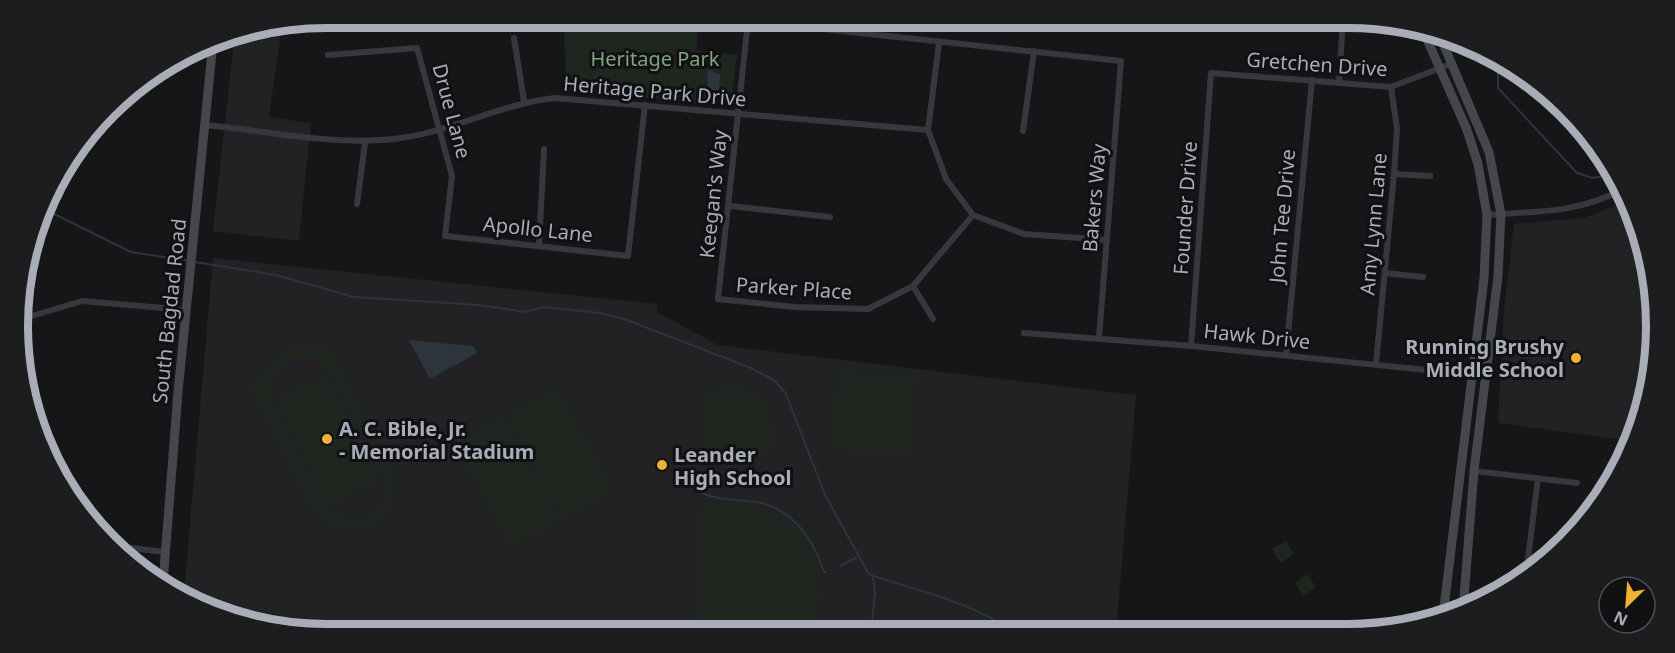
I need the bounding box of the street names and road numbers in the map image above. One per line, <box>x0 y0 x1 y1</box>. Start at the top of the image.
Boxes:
street label: Gretchen Drive <box>1246 46 1388 82</box>
street label: Drue Lane <box>426 61 478 161</box>
street label: Heritage Park Drive <box>562 70 748 112</box>
street label: Keegan's Way <box>693 128 733 260</box>
street label: Founder Drive <box>1167 140 1203 276</box>
street label: Bakers Way <box>1076 142 1112 253</box>
street label: John Tee Drive <box>1263 148 1301 286</box>
street label: Amy Lynn Lane <box>1353 152 1393 296</box>
street label: Apollo Lane <box>482 210 594 248</box>
street label: South Bagdad Road <box>146 217 192 405</box>
street label: Parker Place <box>735 270 853 306</box>
street label: Hawk Drive <box>1202 317 1312 355</box>

